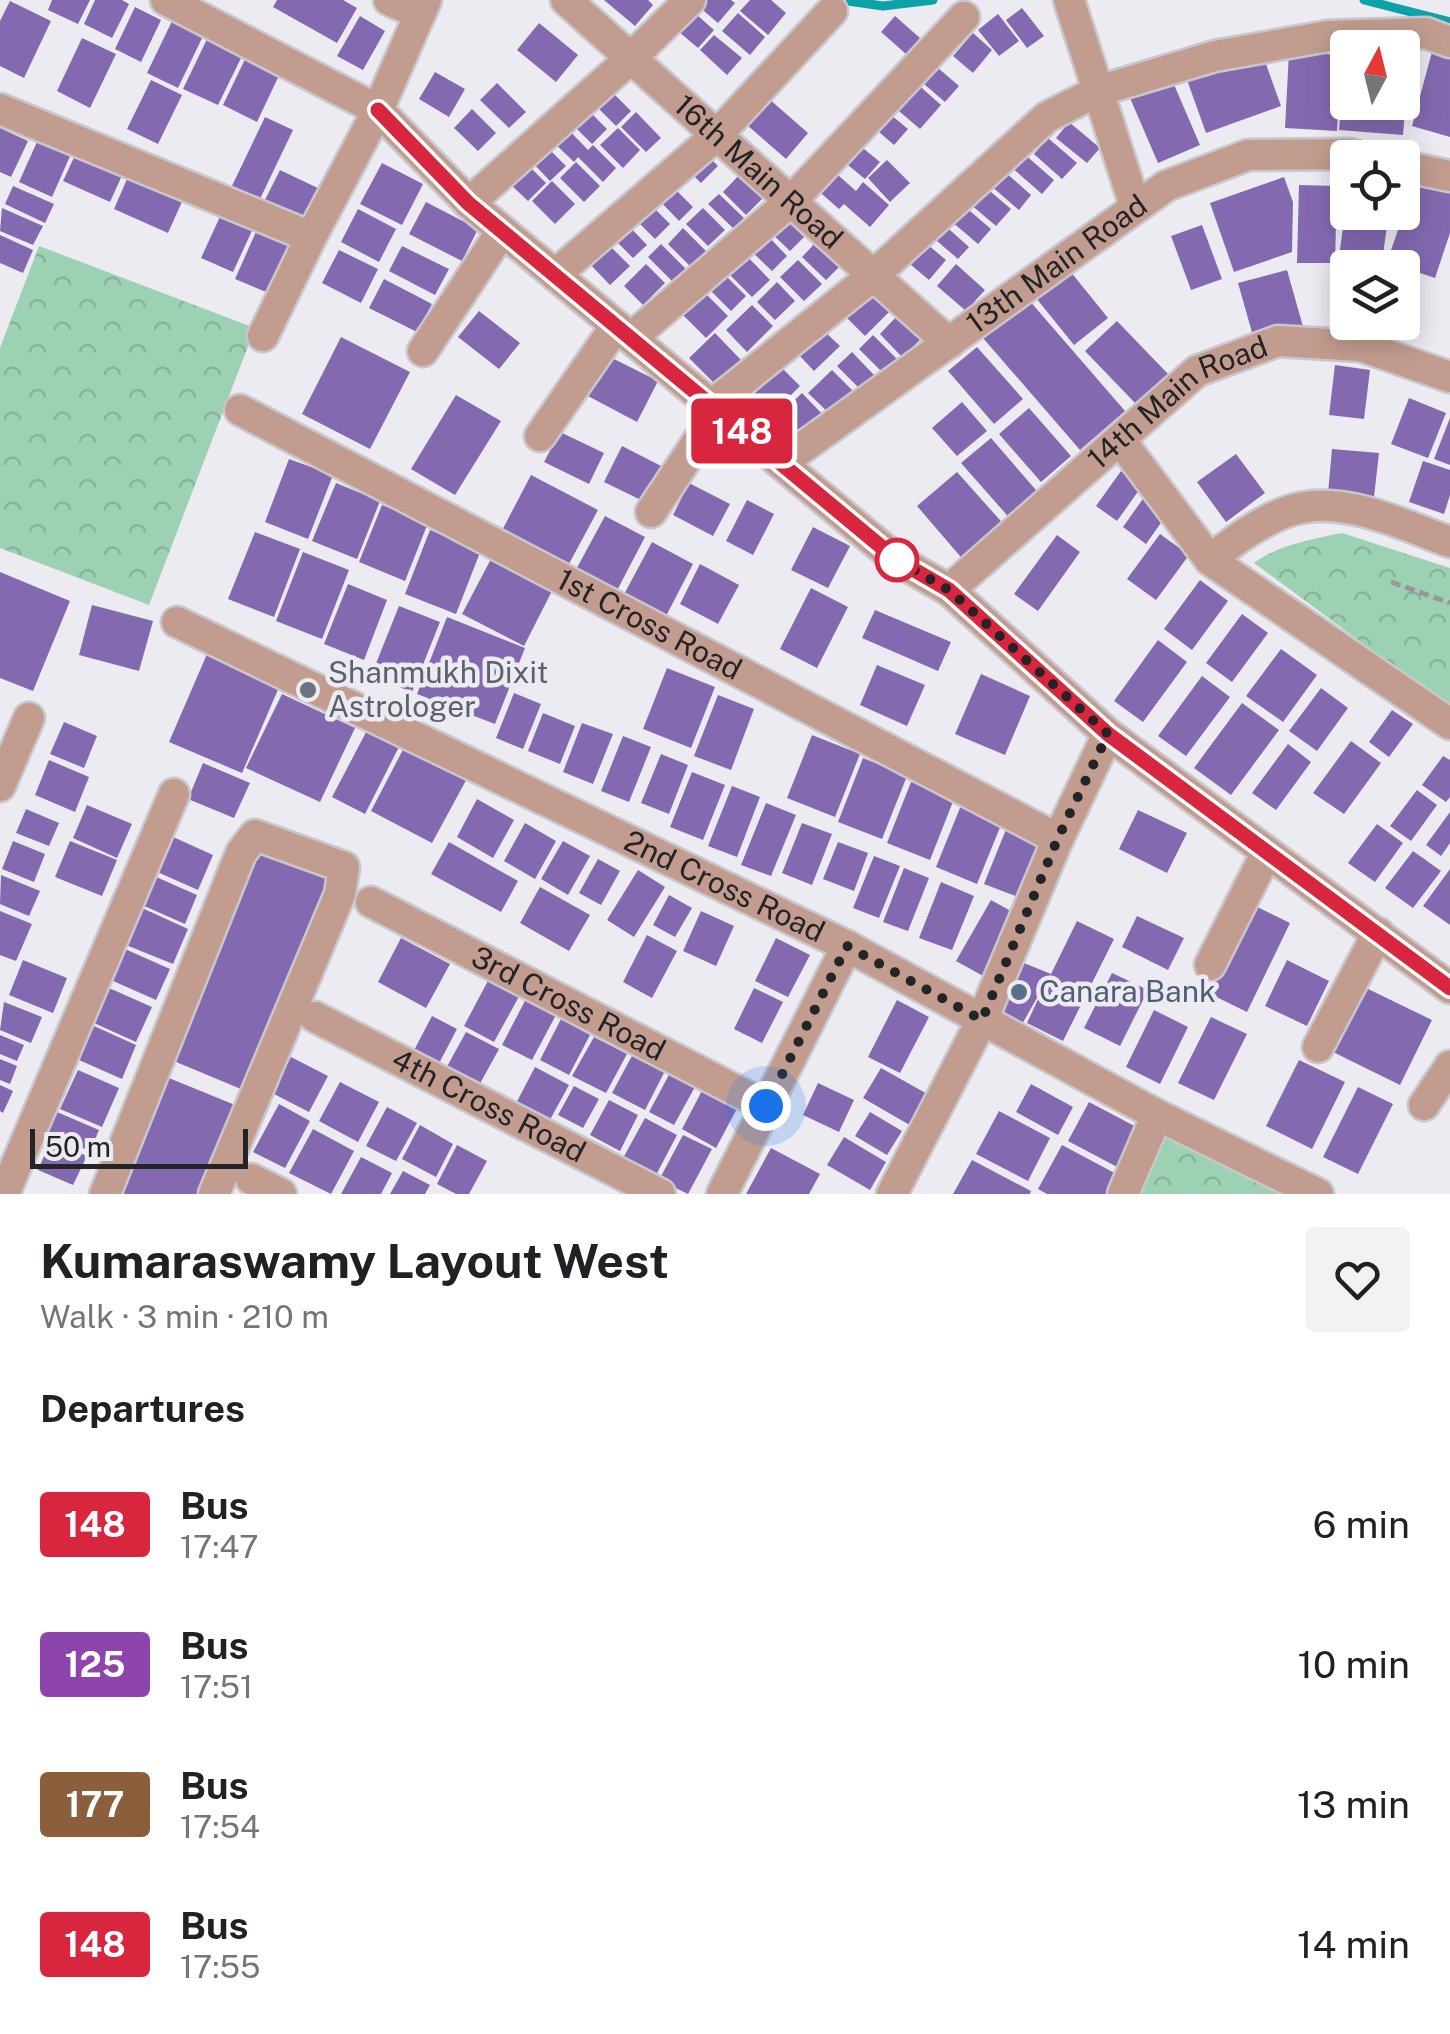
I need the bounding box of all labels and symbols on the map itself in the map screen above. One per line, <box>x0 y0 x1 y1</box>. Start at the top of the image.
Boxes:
north arrow <box>1330 30 1420 120</box>
street label: 16th Main Road <box>667 87 850 256</box>
street label: 13th Main Road <box>959 187 1154 341</box>
street label: 14th Main Road <box>1080 327 1272 476</box>
line badge: 148 <box>684 398 800 464</box>
unlabelled marker <box>876 539 918 581</box>
street label: 1st Cross Road <box>551 560 748 687</box>
place label: Shanmukh Dixit Astrologer <box>328 654 549 724</box>
marker: Shanmukh Dixit Astrologer <box>297 679 319 701</box>
street label: 2nd Cross Road <box>619 822 831 949</box>
street label: 3rd Cross Road <box>466 938 672 1068</box>
place label: Canara Bank <box>1039 973 1216 1009</box>
marker: Canara Bank <box>1008 981 1030 1003</box>
street label: 4th Cross Road <box>386 1041 592 1170</box>
your location <box>741 1081 791 1131</box>
scale bar <box>30 1124 248 1168</box>

